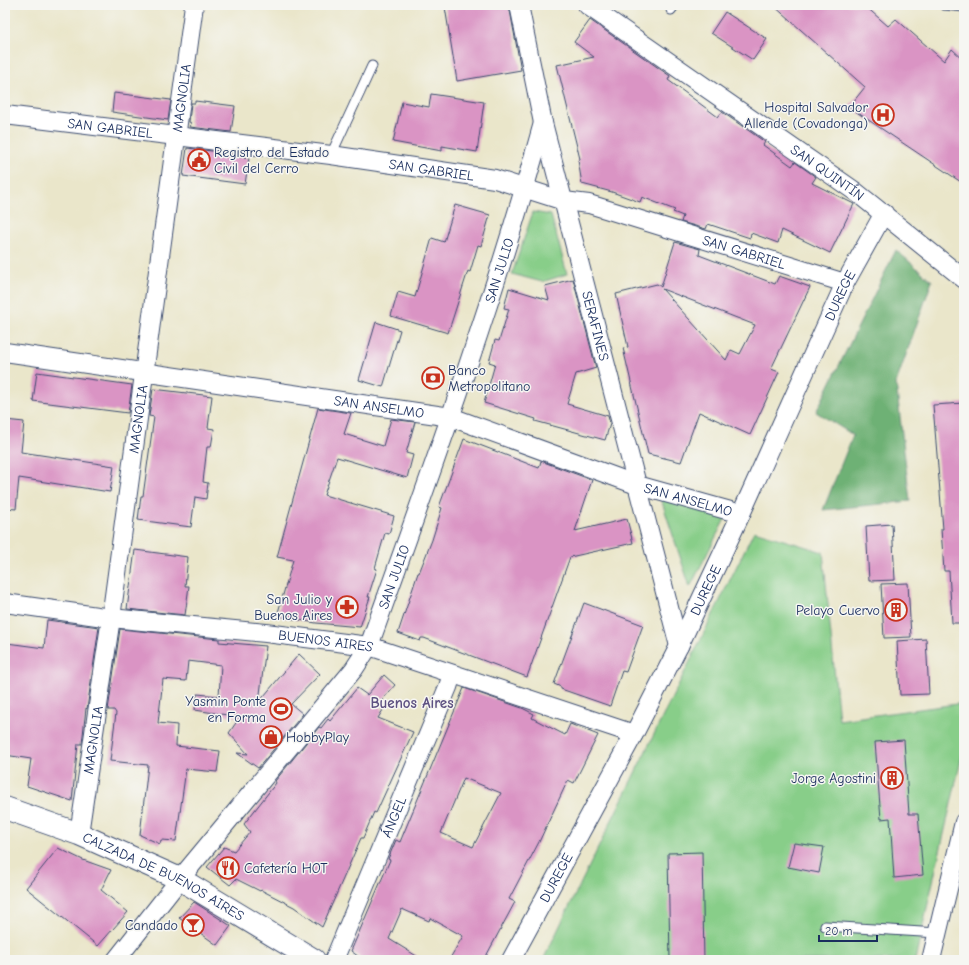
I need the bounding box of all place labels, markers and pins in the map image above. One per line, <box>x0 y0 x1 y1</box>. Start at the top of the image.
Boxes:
place label: Hospital Salvador Allende (Covadonga) <box>744 99 868 132</box>
hospital icon: Hospital Salvador Allende (Covadonga) <box>870 102 896 128</box>
place label: Registro del Estado Civil del Cerro <box>214 144 329 177</box>
public building icon: Registro del Estado Civil del Cerro <box>186 147 212 173</box>
place label: Banco Metropolitano <box>448 362 531 395</box>
bank icon: Banco Metropolitano <box>420 365 446 391</box>
place label: San Julio y Buenos Aires <box>254 591 333 624</box>
pharmacy icon: San Julio y Buenos Aires <box>334 594 360 620</box>
building icon: Pelayo Cuervo <box>883 597 909 623</box>
place label: Pelayo Cuervo <box>796 602 880 619</box>
place label: Yasmin Ponte en Forma <box>185 693 266 726</box>
sports icon: Yasmin Ponte en Forma <box>268 696 294 722</box>
shop icon: HobbyPlay <box>258 724 284 750</box>
place label: HobbyPlay <box>286 729 350 746</box>
building icon: Jorge Agostini <box>879 765 905 791</box>
place label: Jorge Agostini <box>791 770 876 787</box>
restaurant icon: Cafetería HOT <box>215 855 241 881</box>
place label: Cafetería HOT <box>244 860 328 877</box>
bar icon: Candado <box>180 912 206 938</box>
place label: Candado <box>125 917 178 934</box>

